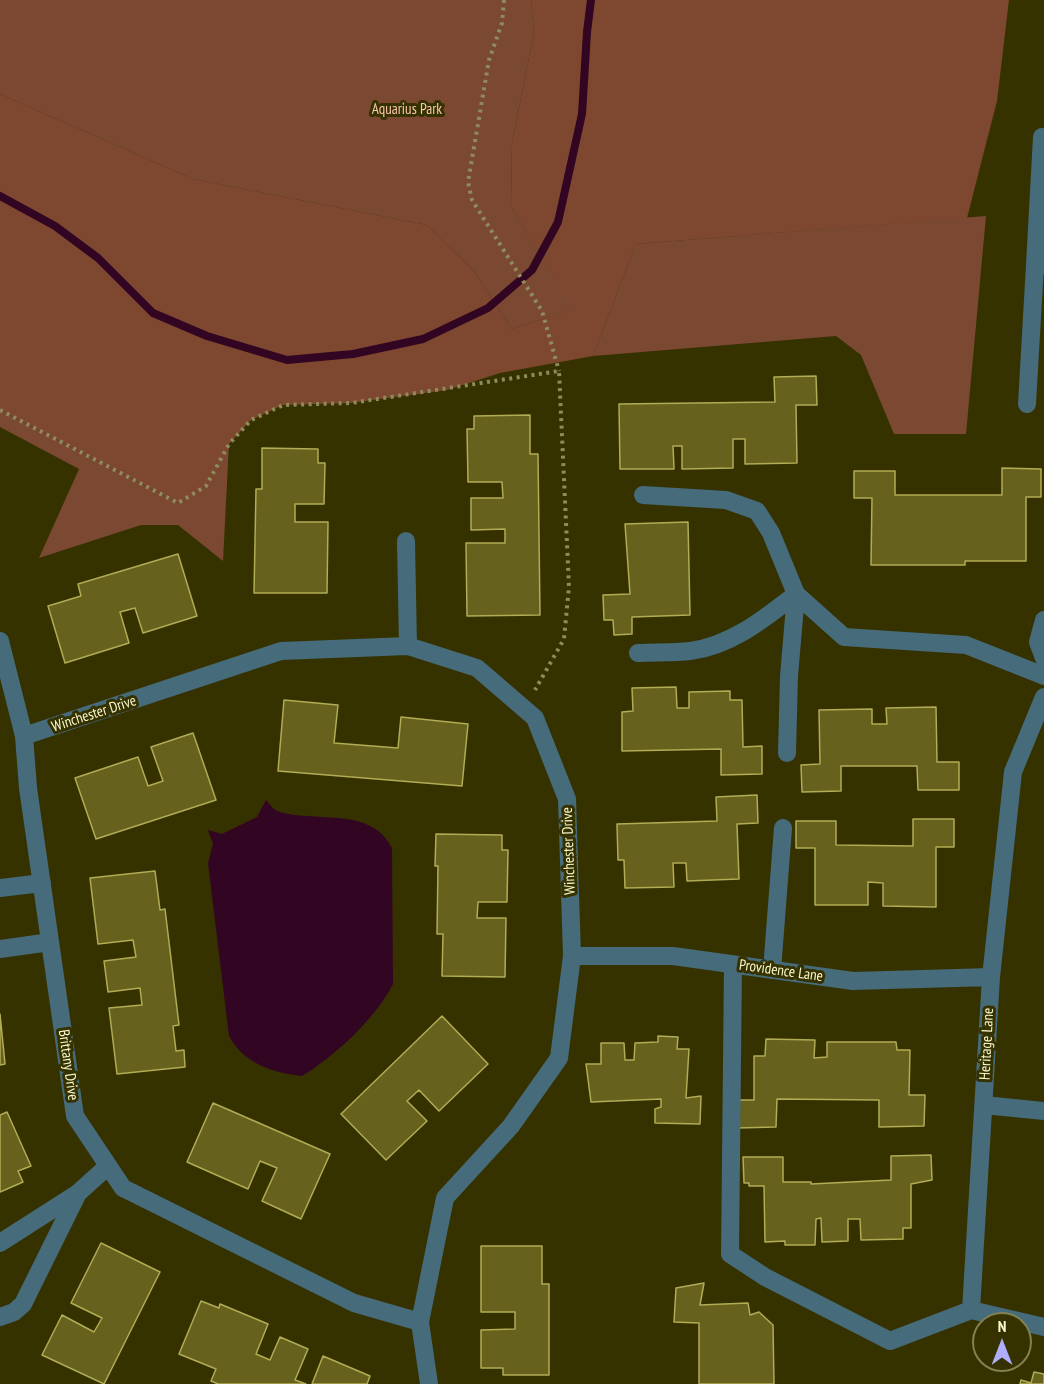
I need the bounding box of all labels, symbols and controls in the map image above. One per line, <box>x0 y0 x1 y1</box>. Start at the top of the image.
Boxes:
park label: Aquarius Park <box>372 101 442 119</box>
street label: Winchester Drive <box>49 692 139 736</box>
street label: Winchester Drive <box>558 807 580 895</box>
street label: Providence Lane <box>738 956 824 986</box>
street label: Heritage Lane <box>976 1007 998 1081</box>
street label: Brittany Drive <box>54 1028 82 1102</box>
north arrow <box>972 1312 1032 1372</box>
text: N <box>998 1316 1006 1336</box>

